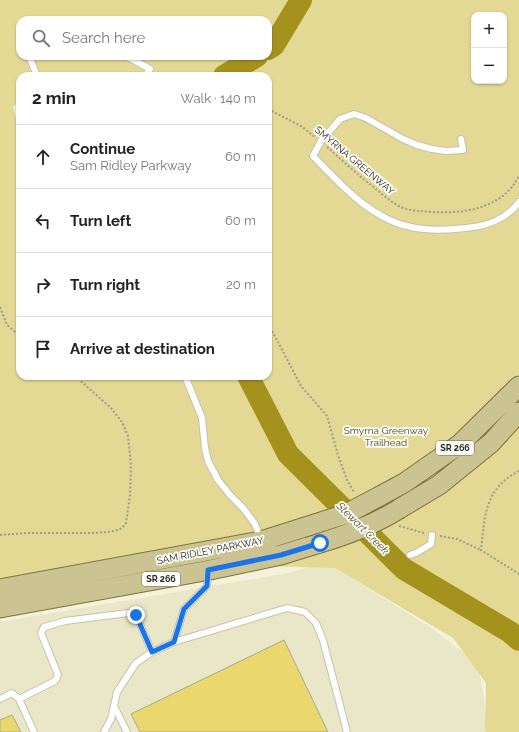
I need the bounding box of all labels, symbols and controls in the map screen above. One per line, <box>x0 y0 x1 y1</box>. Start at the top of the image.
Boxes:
map controls <box>471 12 507 84</box>
button: + <box>471 12 507 48</box>
search box <box>16 16 272 60</box>
icon: search <box>30 27 52 49</box>
text: Search here <box>62 29 145 47</box>
button: − <box>471 48 507 84</box>
text: 2 min <box>32 88 76 108</box>
text: Walk · 140 m <box>181 91 256 106</box>
street label: SMYRNA GREENWAY <box>313 124 397 197</box>
text: Continue <box>70 140 135 158</box>
icon: ahead <box>32 146 54 168</box>
text: 60 m <box>225 149 256 164</box>
text: Sam Ridley Parkway <box>70 158 191 173</box>
icon: left <box>32 210 54 232</box>
text: Turn left <box>70 212 131 230</box>
text: 60 m <box>225 213 256 228</box>
icon: right <box>32 274 54 296</box>
text: Turn right <box>70 276 140 294</box>
text: 20 m <box>226 277 256 292</box>
icon: arrive <box>32 338 54 360</box>
text: Arrive at destination <box>70 340 215 358</box>
park label: Smyrna Greenway Trailhead <box>344 425 429 448</box>
road number: SR 266 <box>436 441 474 455</box>
water label: Stewart Creek <box>333 499 392 557</box>
route start <box>311 534 329 552</box>
street label: SAM RIDLEY PARKWAY <box>156 535 265 566</box>
road number: SR 266 <box>142 572 180 586</box>
route end <box>127 606 145 624</box>

